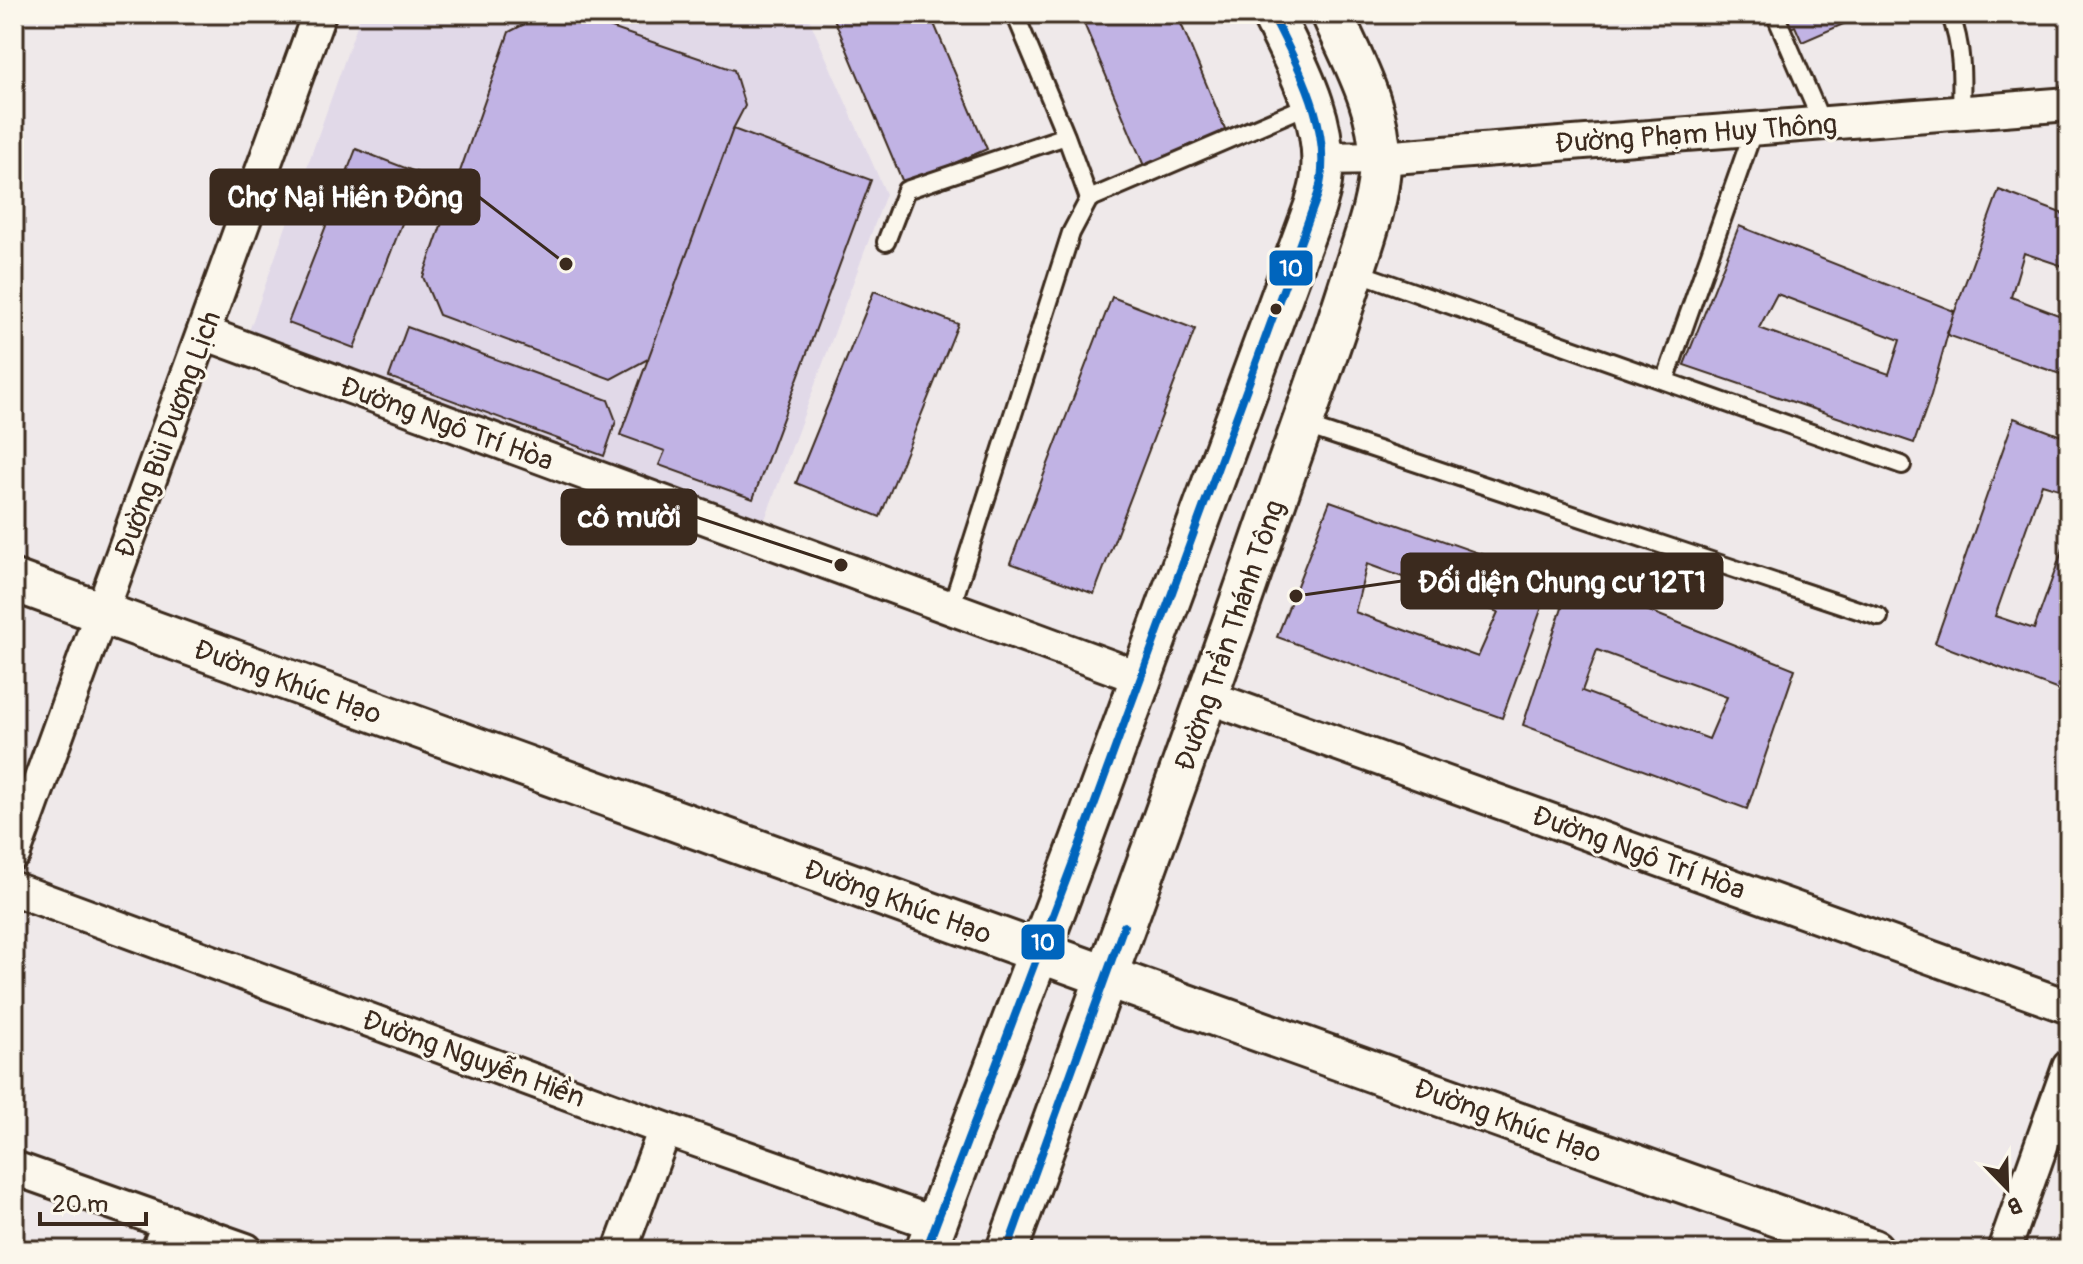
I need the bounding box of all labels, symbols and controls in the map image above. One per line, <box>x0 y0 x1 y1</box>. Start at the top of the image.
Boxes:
street label: Đường Phạm Huy Thông <box>1554 107 1838 162</box>
callout: Chợ Nại Hiên Đông <box>211 170 479 224</box>
text: Chợ Nại Hiên Đông <box>227 179 463 216</box>
line badge: 10 <box>1268 249 1314 287</box>
text: 10 <box>1279 255 1303 283</box>
unlabelled marker <box>1268 301 1284 317</box>
street label: Đường Bùi Dương Lịch <box>108 306 229 563</box>
street label: Đường Ngô Trí Hòa <box>335 370 558 479</box>
callout: cô mười <box>562 490 696 544</box>
street label: Đường Trần Thánh Tông <box>1167 495 1293 775</box>
text: cô mười <box>577 499 680 536</box>
callout: Đối diện Chung cư 12T1 <box>1402 554 1722 608</box>
text: Đối diện Chung cư 12T1 <box>1418 564 1706 601</box>
street label: Đường Khúc Hạo <box>189 632 386 733</box>
street label: Đường Ngô Trí Hòa <box>1527 799 1750 908</box>
street label: Đường Khúc Hạo <box>799 852 996 953</box>
line badge: 10 <box>1020 923 1066 961</box>
text: 10 <box>1031 929 1055 957</box>
street label: Đường Nguyễn Hiền <box>357 1003 590 1116</box>
street label: Đường Khúc Hạo <box>1409 1071 1606 1172</box>
north arrow <box>1967 1148 2047 1228</box>
scale bar <box>40 1176 146 1226</box>
text: 20 m <box>52 1190 108 1219</box>
text: B <box>2003 1190 2026 1221</box>

